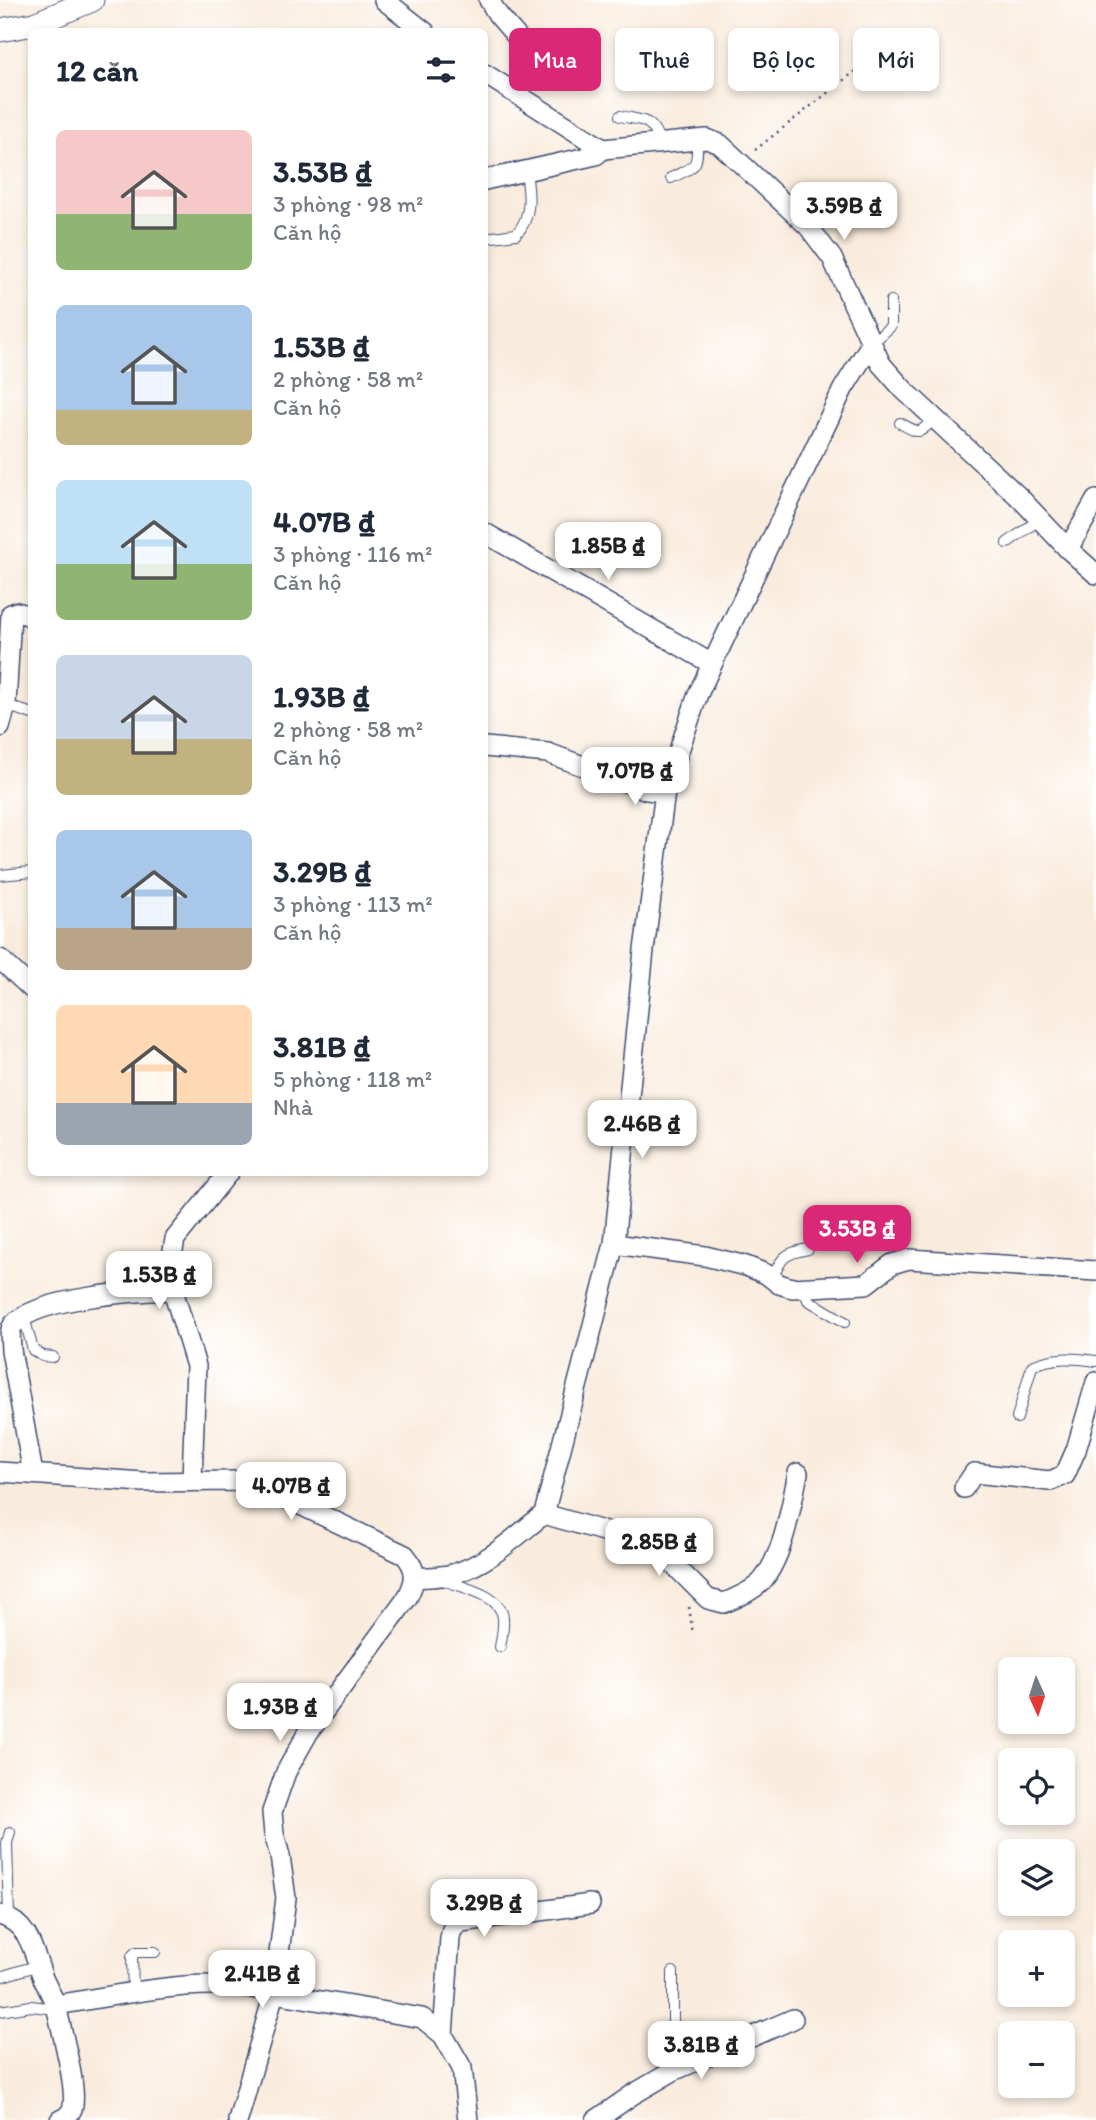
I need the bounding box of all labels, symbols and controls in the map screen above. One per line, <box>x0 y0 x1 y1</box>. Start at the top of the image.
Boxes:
chip: Mua <box>509 28 601 91</box>
chip: Thuê <box>615 28 714 91</box>
chip: Bộ lọc <box>728 28 839 91</box>
chip: Mới <box>853 28 939 91</box>
icon: filters <box>422 51 460 89</box>
text: 12 căn <box>56 52 138 89</box>
text: 3.53B ₫ <box>273 153 372 190</box>
icon: home <box>112 158 196 242</box>
pin: 3.59B ₫ <box>779 182 909 242</box>
text: 3 phòng · 98 m² <box>273 190 423 218</box>
text: 3.59B ₫ <box>806 191 882 219</box>
text: Căn hộ <box>273 218 341 246</box>
text: 1.53B ₫ <box>273 328 370 365</box>
icon: home <box>112 333 196 417</box>
text: 2 phòng · 58 m² <box>273 365 423 393</box>
text: Căn hộ <box>273 393 341 421</box>
text: 4.07B ₫ <box>273 503 375 540</box>
icon: home <box>112 508 196 592</box>
pin: 1.85B ₫ <box>543 522 673 582</box>
text: 1.85B ₫ <box>571 531 645 559</box>
text: 3 phòng · 116 m² <box>273 540 432 568</box>
text: Căn hộ <box>273 568 341 596</box>
text: 1.93B ₫ <box>273 678 369 715</box>
icon: home <box>112 683 196 767</box>
text: 2 phòng · 58 m² <box>273 715 423 743</box>
text: Căn hộ <box>273 743 341 771</box>
pin: 7.07B ₫ <box>570 748 700 807</box>
text: 7.07B ₫ <box>597 756 673 784</box>
text: 3.29B ₫ <box>273 853 371 890</box>
icon: home <box>112 858 196 942</box>
text: 3 phòng · 113 m² <box>273 890 433 918</box>
text: Căn hộ <box>273 918 341 946</box>
text: 3.81B ₫ <box>273 1028 370 1065</box>
icon: home <box>112 1033 196 1117</box>
text: 5 phòng · 118 m² <box>273 1065 432 1093</box>
text: Nhà <box>273 1093 313 1121</box>
pin: 2.46B ₫ <box>577 1100 707 1160</box>
text: 2.46B ₫ <box>604 1109 680 1137</box>
pin: 3.53B ₫ <box>792 1206 922 1265</box>
text: 3.53B ₫ <box>819 1214 895 1242</box>
pin: 1.53B ₫ <box>94 1252 224 1311</box>
text: 1.53B ₫ <box>122 1260 196 1288</box>
pin: 4.07B ₫ <box>226 1462 356 1522</box>
text: 4.07B ₫ <box>252 1471 330 1499</box>
pin: 2.85B ₫ <box>594 1518 724 1578</box>
text: 2.85B ₫ <box>621 1527 697 1555</box>
north arrow <box>998 1657 1074 1734</box>
map controls <box>998 1657 1075 2098</box>
pin: 1.93B ₫ <box>215 1684 345 1743</box>
text: 1.93B ₫ <box>243 1692 317 1720</box>
button: locate <box>998 1748 1075 1825</box>
button: layers <box>998 1839 1075 1916</box>
pin: 3.29B ₫ <box>419 1880 549 1939</box>
text: 3.29B ₫ <box>446 1888 522 1916</box>
button: + <box>998 1930 1075 2007</box>
pin: 2.41B ₫ <box>197 1951 327 2010</box>
text: 2.41B ₫ <box>224 1959 300 1987</box>
button: − <box>998 2021 1075 2098</box>
pin: 3.81B ₫ <box>636 2022 766 2081</box>
text: 3.81B ₫ <box>664 2030 738 2058</box>

